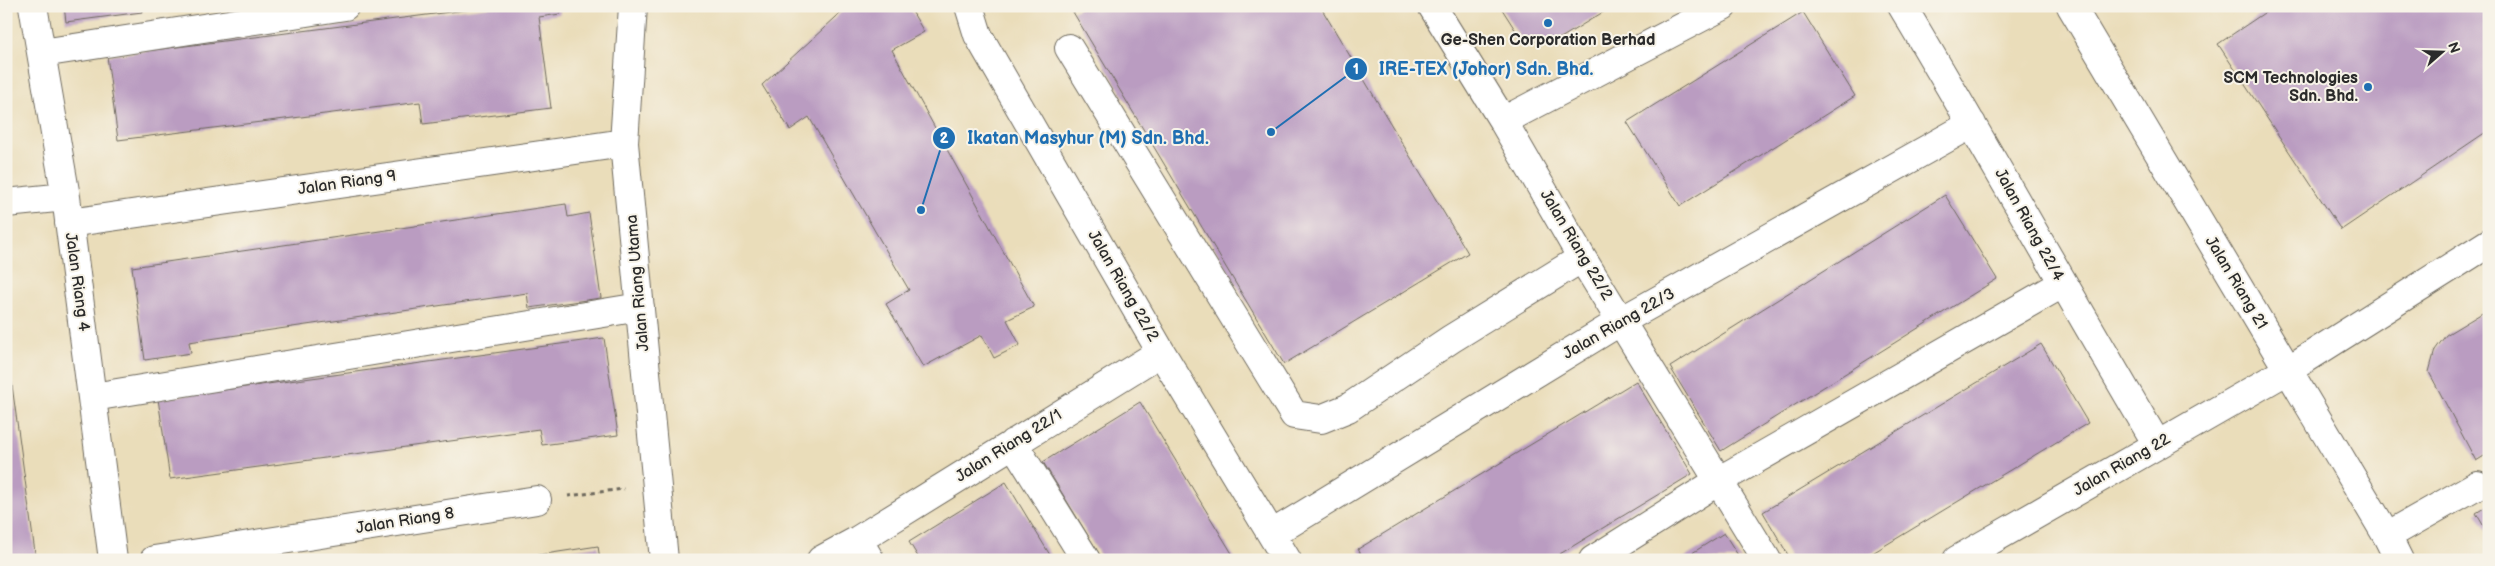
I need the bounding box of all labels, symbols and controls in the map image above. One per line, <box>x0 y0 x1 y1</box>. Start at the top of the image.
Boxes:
marker: Ge-Shen Corporation Berhad <box>1542 17 1554 29</box>
north arrow <box>2418 28 2468 78</box>
place label: Ge-Shen Corporation Berhad <box>1441 31 1655 50</box>
text: N <box>2444 40 2464 56</box>
callout: IRE-TEX (Johor) Sdn. Bhd. <box>1344 52 1603 85</box>
text: IRE-TEX (Johor) Sdn. Bhd. <box>1379 59 1593 80</box>
text: 1 <box>1353 60 1359 79</box>
place label: SCM Technologies Sdn. Bhd. <box>2224 69 2358 106</box>
marker: SCM Technologies Sdn. Bhd. <box>2362 81 2374 93</box>
callout: Ikatan Masyhur (M) Sdn. Bhd. <box>932 122 1219 155</box>
text: Ikatan Masyhur (M) Sdn. Bhd. <box>967 128 1209 149</box>
text: 2 <box>940 129 949 148</box>
street label: Jalan Riang 22/4 <box>1990 165 2068 285</box>
street label: Jalan Riang 9 <box>297 167 397 199</box>
street label: Jalan Riang 22/2 <box>1536 186 1617 304</box>
street label: Jalan Riang Utama <box>623 214 653 352</box>
street label: Jalan Riang 22/2 <box>1083 227 1163 345</box>
street label: Jalan Riang 4 <box>61 231 93 333</box>
street label: Jalan Riang 21 <box>2201 233 2271 333</box>
street label: Jalan Riang 22/3 <box>1560 284 1678 364</box>
street label: Jalan Riang 22/1 <box>952 406 1066 486</box>
street label: Jalan Riang 22 <box>2070 429 2174 500</box>
street label: Jalan Riang 8 <box>355 504 455 538</box>

